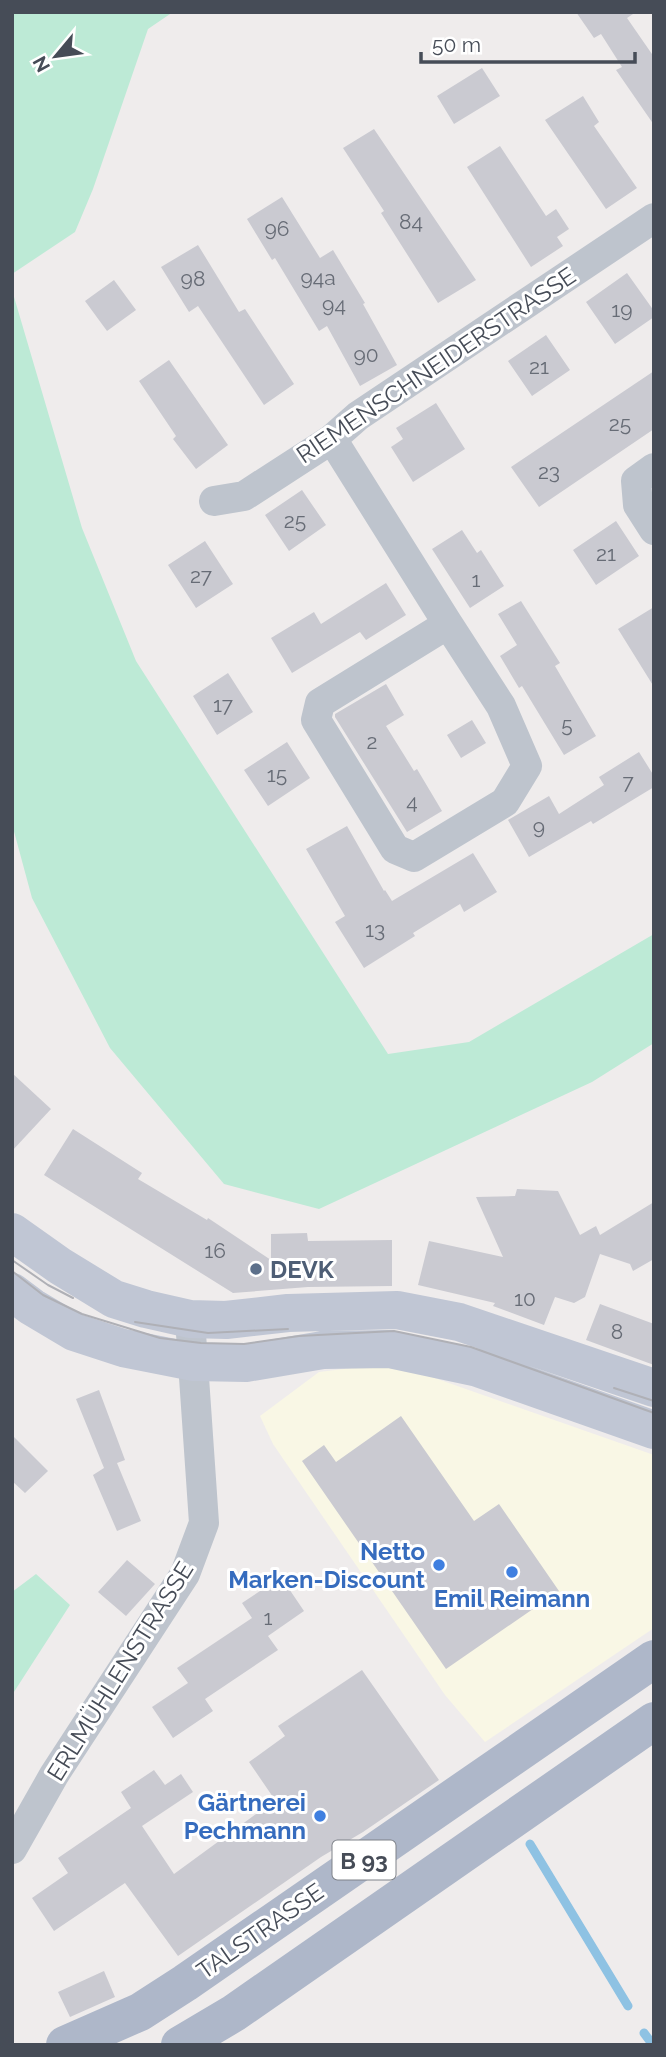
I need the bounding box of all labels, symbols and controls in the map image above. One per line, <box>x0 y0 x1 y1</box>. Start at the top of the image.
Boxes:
north arrow <box>21 21 91 91</box>
scale bar <box>421 21 634 65</box>
text: 50 m <box>432 32 481 57</box>
text: N <box>28 53 54 76</box>
house number: 84 <box>399 209 423 234</box>
house number: 96 <box>265 216 289 241</box>
street label: RIEMENSCHNEIDERSTRASSE <box>291 261 581 469</box>
house number: 94a <box>300 265 336 290</box>
house number: 98 <box>181 266 205 291</box>
house number: 94 <box>322 292 346 317</box>
house number: 19 <box>611 297 633 322</box>
house number: 90 <box>353 342 379 367</box>
house number: 21 <box>529 354 549 379</box>
house number: 25 <box>609 411 631 436</box>
house number: 23 <box>538 459 560 484</box>
house number: 25 <box>284 508 306 533</box>
house number: 21 <box>596 541 616 566</box>
house number: 27 <box>190 563 213 588</box>
house number: 1 <box>472 567 481 592</box>
house number: 17 <box>213 692 234 717</box>
house number: 5 <box>561 712 573 737</box>
house number: 2 <box>367 729 377 754</box>
house number: 15 <box>267 762 287 787</box>
house number: 7 <box>622 769 634 794</box>
house number: 4 <box>406 789 418 814</box>
house number: 9 <box>533 814 545 839</box>
house number: 13 <box>365 917 385 942</box>
house number: 16 <box>204 1238 226 1263</box>
place label: DEVK <box>270 1255 335 1284</box>
marker: DEVK <box>248 1261 264 1277</box>
house number: 10 <box>514 1286 536 1311</box>
house number: 8 <box>611 1319 623 1344</box>
place label: Netto Marken-Discount <box>228 1537 425 1594</box>
street label: ERLMÜHLENSTRASSE <box>41 1556 199 1786</box>
marker: Netto Marken-Discount <box>431 1557 447 1573</box>
marker: Emil Reimann <box>504 1564 520 1580</box>
place label: Emil Reimann <box>434 1584 590 1613</box>
house number: 1 <box>264 1605 273 1630</box>
place label: Gärtnerei Pechmann <box>184 1788 306 1845</box>
marker: Gärtnerei Pechmann <box>312 1808 328 1824</box>
road number: B 93 <box>332 1840 396 1880</box>
street label: TALSTRASSE <box>191 1877 329 1985</box>

